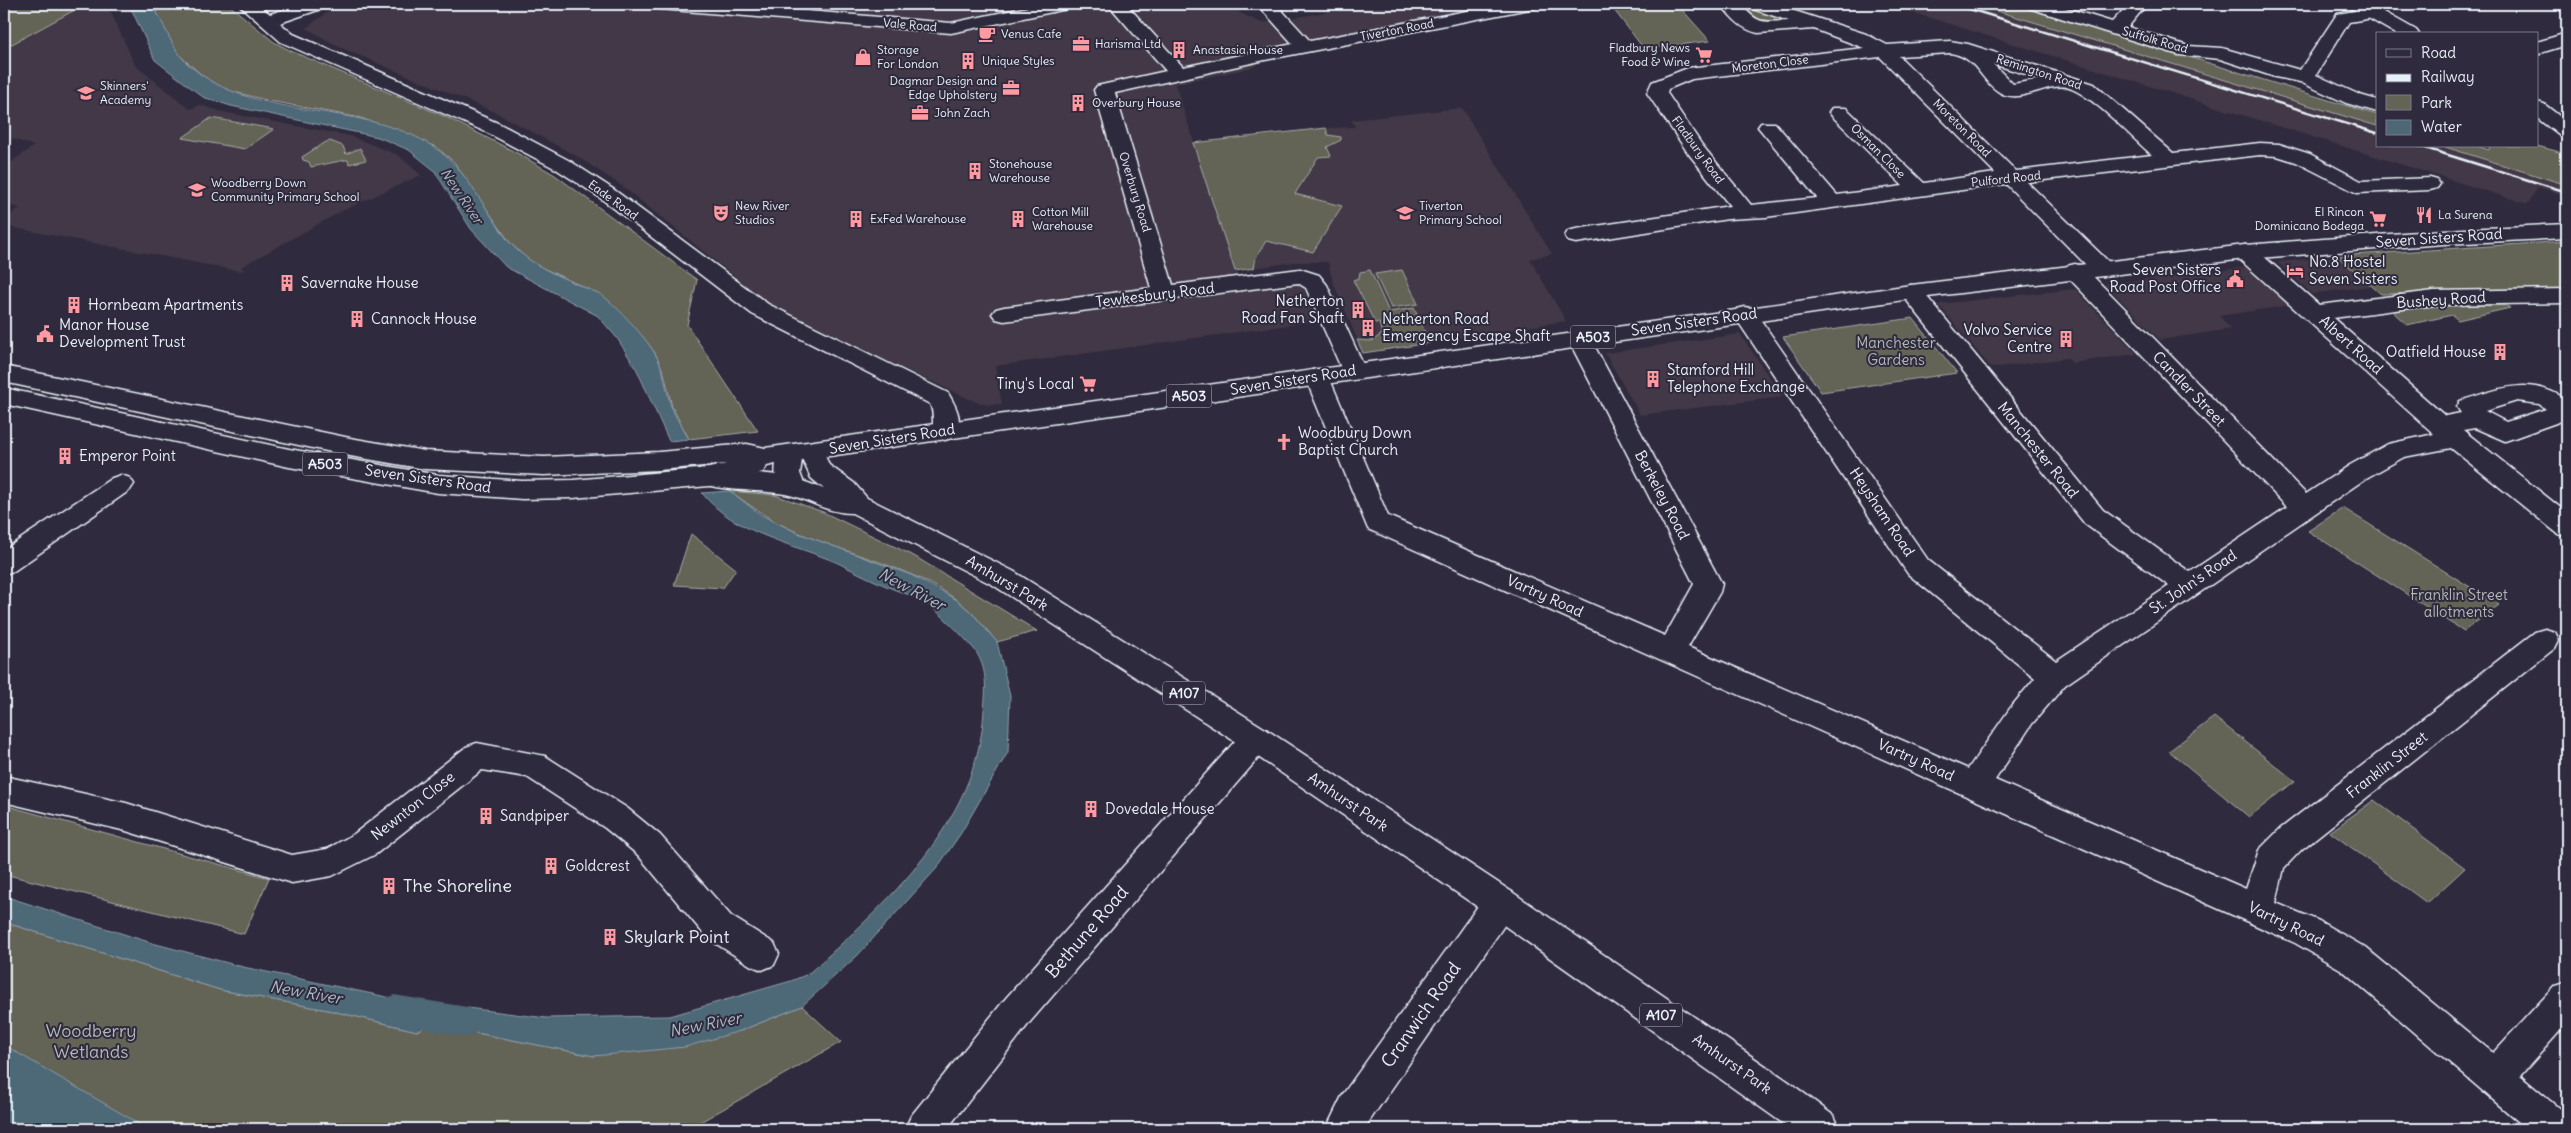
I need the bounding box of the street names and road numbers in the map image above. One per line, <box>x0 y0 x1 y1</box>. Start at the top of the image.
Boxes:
street label: Vale Road <box>882 15 938 34</box>
street label: Tiverton Road <box>1359 15 1435 44</box>
street label: Suffolk Road <box>2120 23 2190 56</box>
street label: Moreton Close <box>1731 51 1809 76</box>
street label: Remington Road <box>1994 51 2084 92</box>
street label: Moreton Road <box>1930 95 1995 160</box>
street label: Fladbury Road <box>1669 113 1728 186</box>
street label: Osman Close <box>1848 120 1909 181</box>
street label: Overbury Road <box>1116 150 1155 234</box>
street label: Pulford Road <box>1970 167 2042 190</box>
street label: Eade Road <box>585 176 641 223</box>
street label: Seven Sisters Road <box>2375 224 2503 251</box>
street label: Tewkesbury Road <box>1094 278 1216 311</box>
street label: Bushey Road <box>2396 287 2486 312</box>
street label: Seven Sisters Road <box>1630 303 1758 340</box>
street label: Albert Road <box>2316 311 2387 378</box>
road number: A503 <box>1570 326 1616 348</box>
street label: Candler Street <box>2149 347 2230 430</box>
street label: Seven Sisters Road <box>1229 360 1357 399</box>
road number: A503 <box>1166 384 1212 408</box>
street label: Manchester Road <box>1994 398 2083 502</box>
street label: Seven Sisters Road <box>828 419 956 458</box>
street label: Berkeley Road <box>1631 447 1694 543</box>
road number: A503 <box>302 452 348 476</box>
street label: Seven Sisters Road <box>364 460 493 497</box>
street label: Heysham Road <box>1846 464 1919 560</box>
street label: St. John's Road <box>2145 545 2240 618</box>
street label: Amhurst Park <box>963 551 1052 615</box>
street label: Vartry Road <box>1504 570 1587 621</box>
road number: A107 <box>1163 681 1205 704</box>
street label: Franklin Street <box>2342 727 2431 802</box>
street label: Vartry Road <box>1875 734 1958 785</box>
street label: Newnton Close <box>367 767 458 844</box>
street label: Amhurst Park <box>1305 768 1392 836</box>
street label: Bethune Road <box>1040 880 1133 983</box>
street label: Vartry Road <box>2245 897 2327 950</box>
street label: Cranwich Road <box>1376 957 1466 1072</box>
road number: A107 <box>1640 1004 1682 1026</box>
street label: Amhurst Park <box>1689 1029 1776 1098</box>

